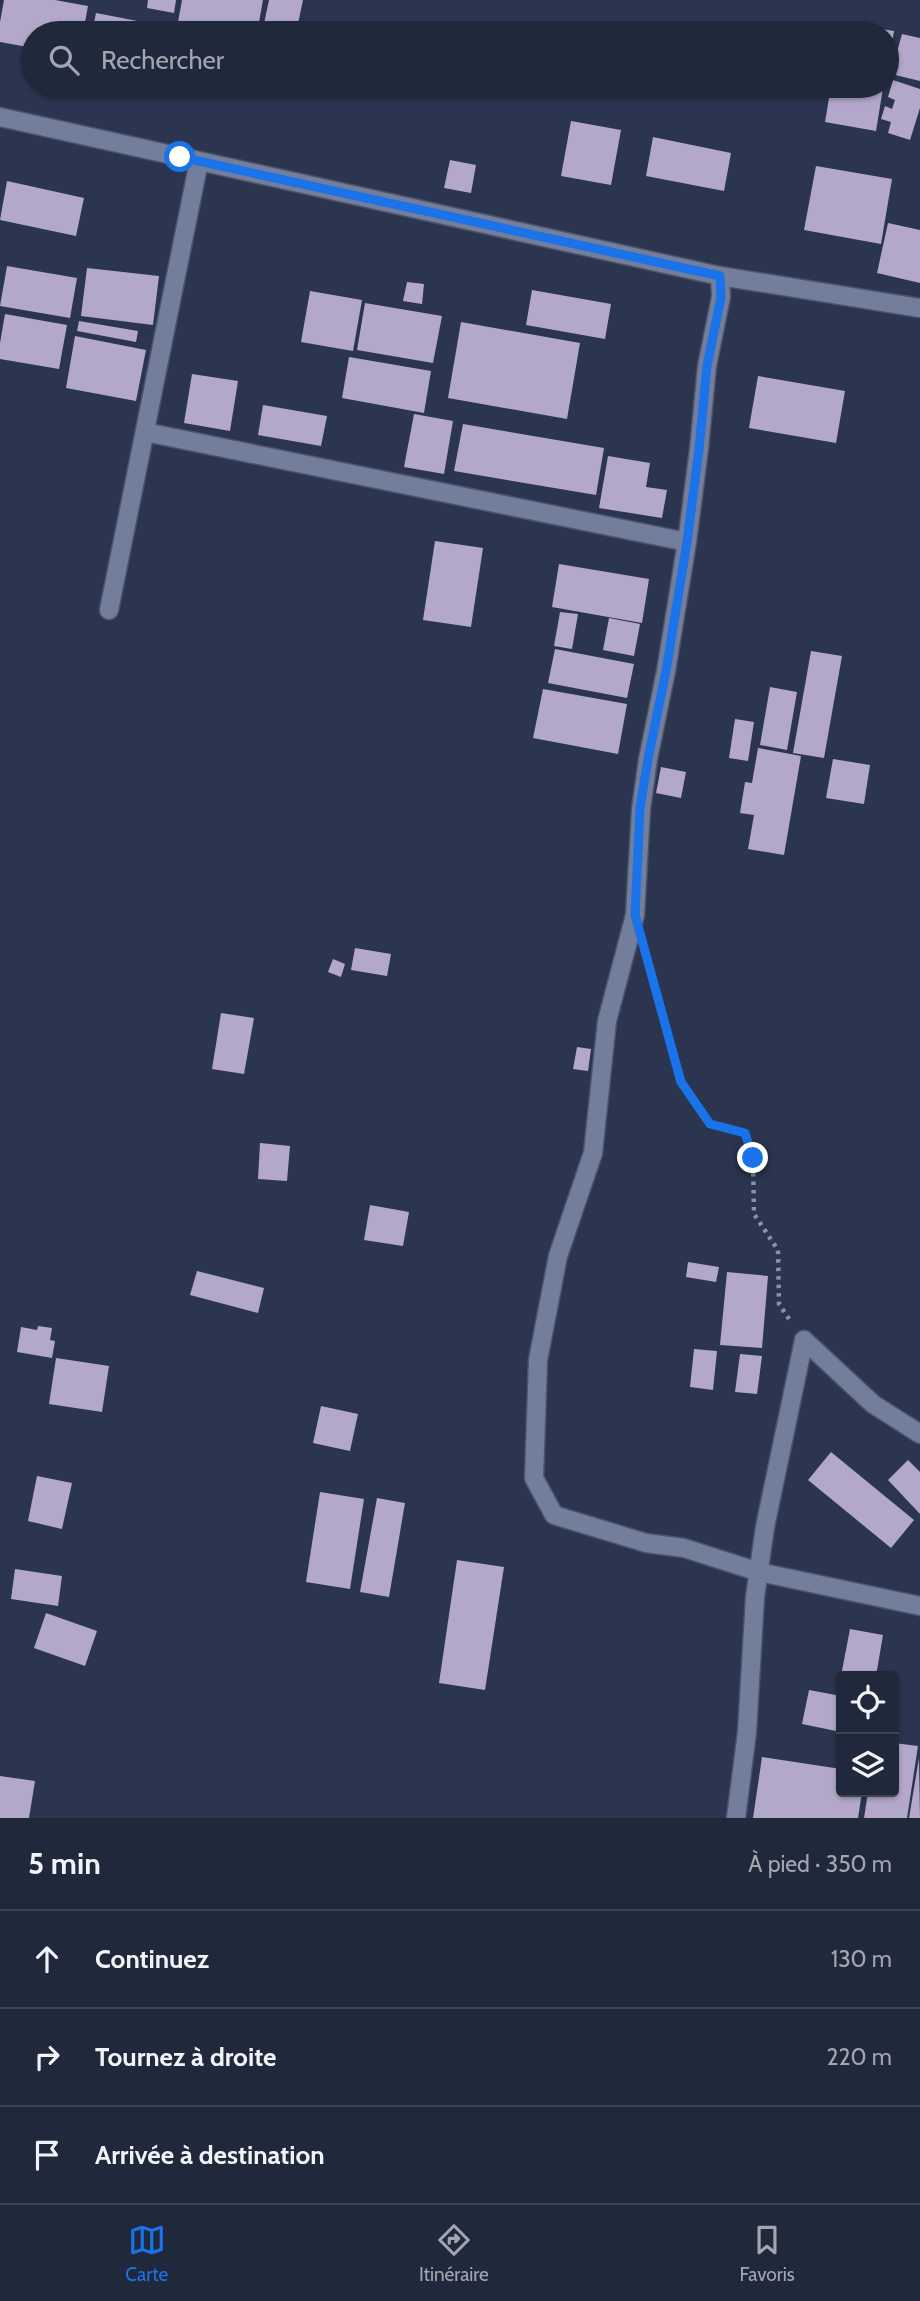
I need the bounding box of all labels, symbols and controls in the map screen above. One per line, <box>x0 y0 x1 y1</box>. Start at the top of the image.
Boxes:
search box <box>21 21 899 98</box>
icon: search <box>45 41 83 79</box>
text: Rechercher <box>101 44 224 76</box>
route start <box>164 141 195 172</box>
route end <box>737 1142 768 1173</box>
map controls <box>836 1671 899 1797</box>
button: locate <box>836 1671 899 1734</box>
button: layers <box>836 1734 899 1797</box>
text: 5 min <box>28 1845 101 1882</box>
text: À pied · 350 m <box>748 1850 892 1878</box>
icon: ahead <box>28 1940 66 1978</box>
text: Continuez <box>95 1943 209 1975</box>
text: 130 m <box>831 1945 892 1973</box>
icon: right <box>28 2038 66 2076</box>
text: Tournez à droite <box>95 2041 277 2073</box>
text: 220 m <box>826 2043 892 2071</box>
icon: arrive <box>28 2136 66 2174</box>
text: Arrivée à destination <box>95 2139 325 2171</box>
tab: Carte <box>125 2221 168 2286</box>
tab: Itinéraire <box>419 2221 489 2286</box>
tab: Favoris <box>740 2221 795 2286</box>

